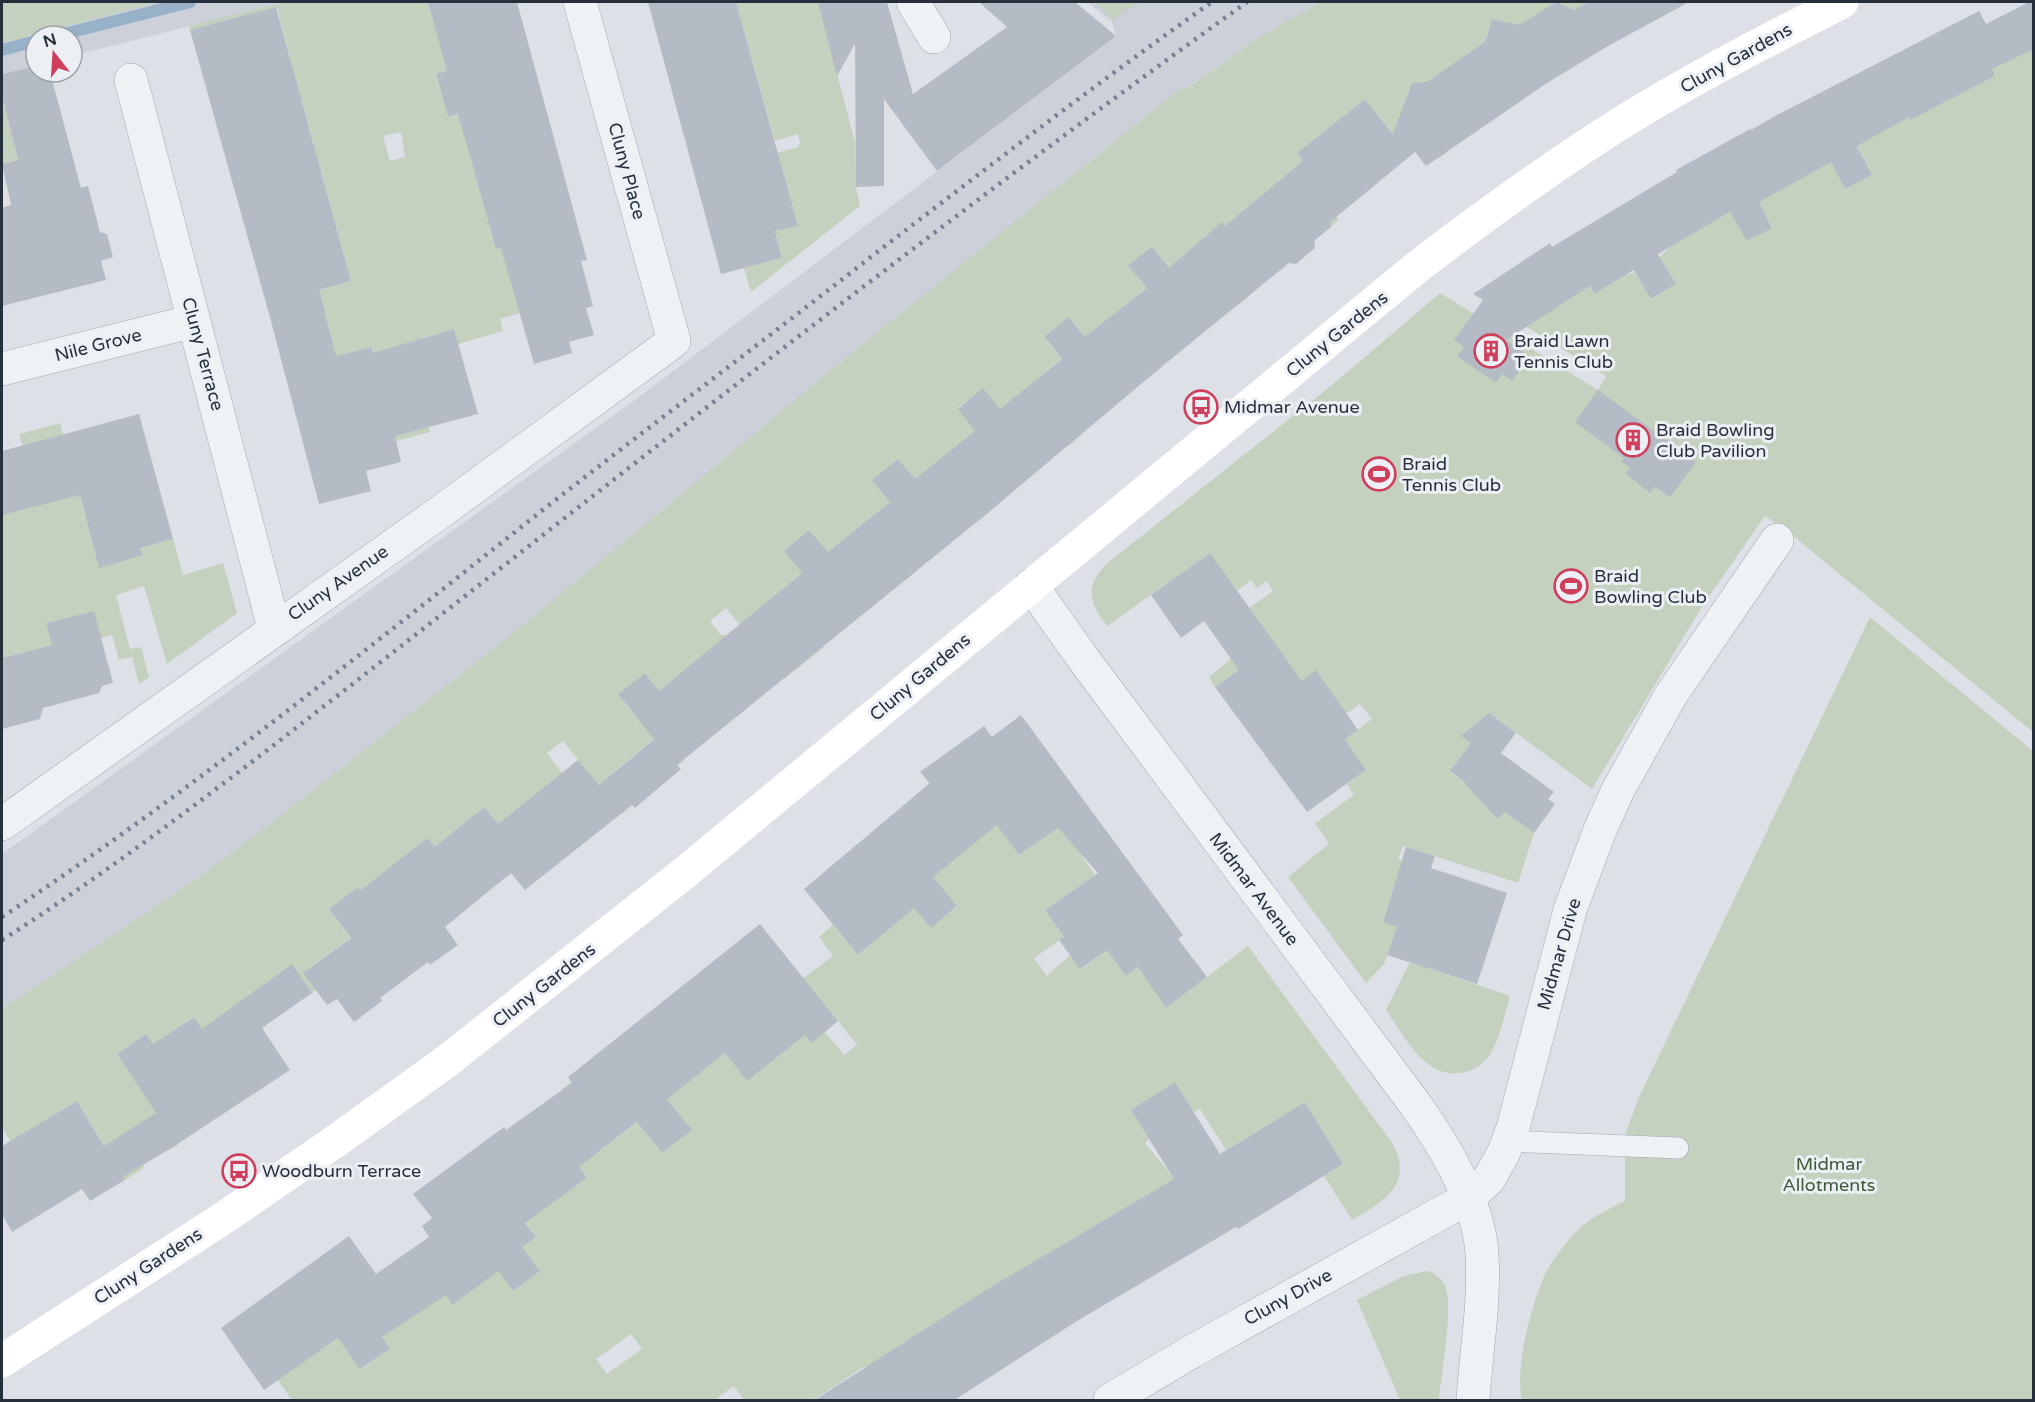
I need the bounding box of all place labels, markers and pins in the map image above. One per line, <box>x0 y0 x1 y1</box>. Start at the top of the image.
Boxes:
place label: Braid Lawn Tennis Club <box>1514 330 1613 373</box>
building icon: Braid Lawn Tennis Club <box>1473 333 1509 369</box>
bus stop icon: Midmar Avenue <box>1183 389 1219 425</box>
place label: Midmar Avenue <box>1224 396 1360 418</box>
place label: Braid Bowling Club Pavilion <box>1656 419 1775 462</box>
building icon: Braid Bowling Club Pavilion <box>1615 422 1651 458</box>
place label: Braid Tennis Club <box>1402 453 1501 496</box>
sports icon: Braid Tennis Club <box>1361 456 1397 492</box>
place label: Braid Bowling Club <box>1594 565 1707 608</box>
sports icon: Braid Bowling Club <box>1553 568 1589 604</box>
bus stop icon: Woodburn Terrace <box>221 1153 257 1189</box>
place label: Woodburn Terrace <box>262 1160 421 1182</box>

